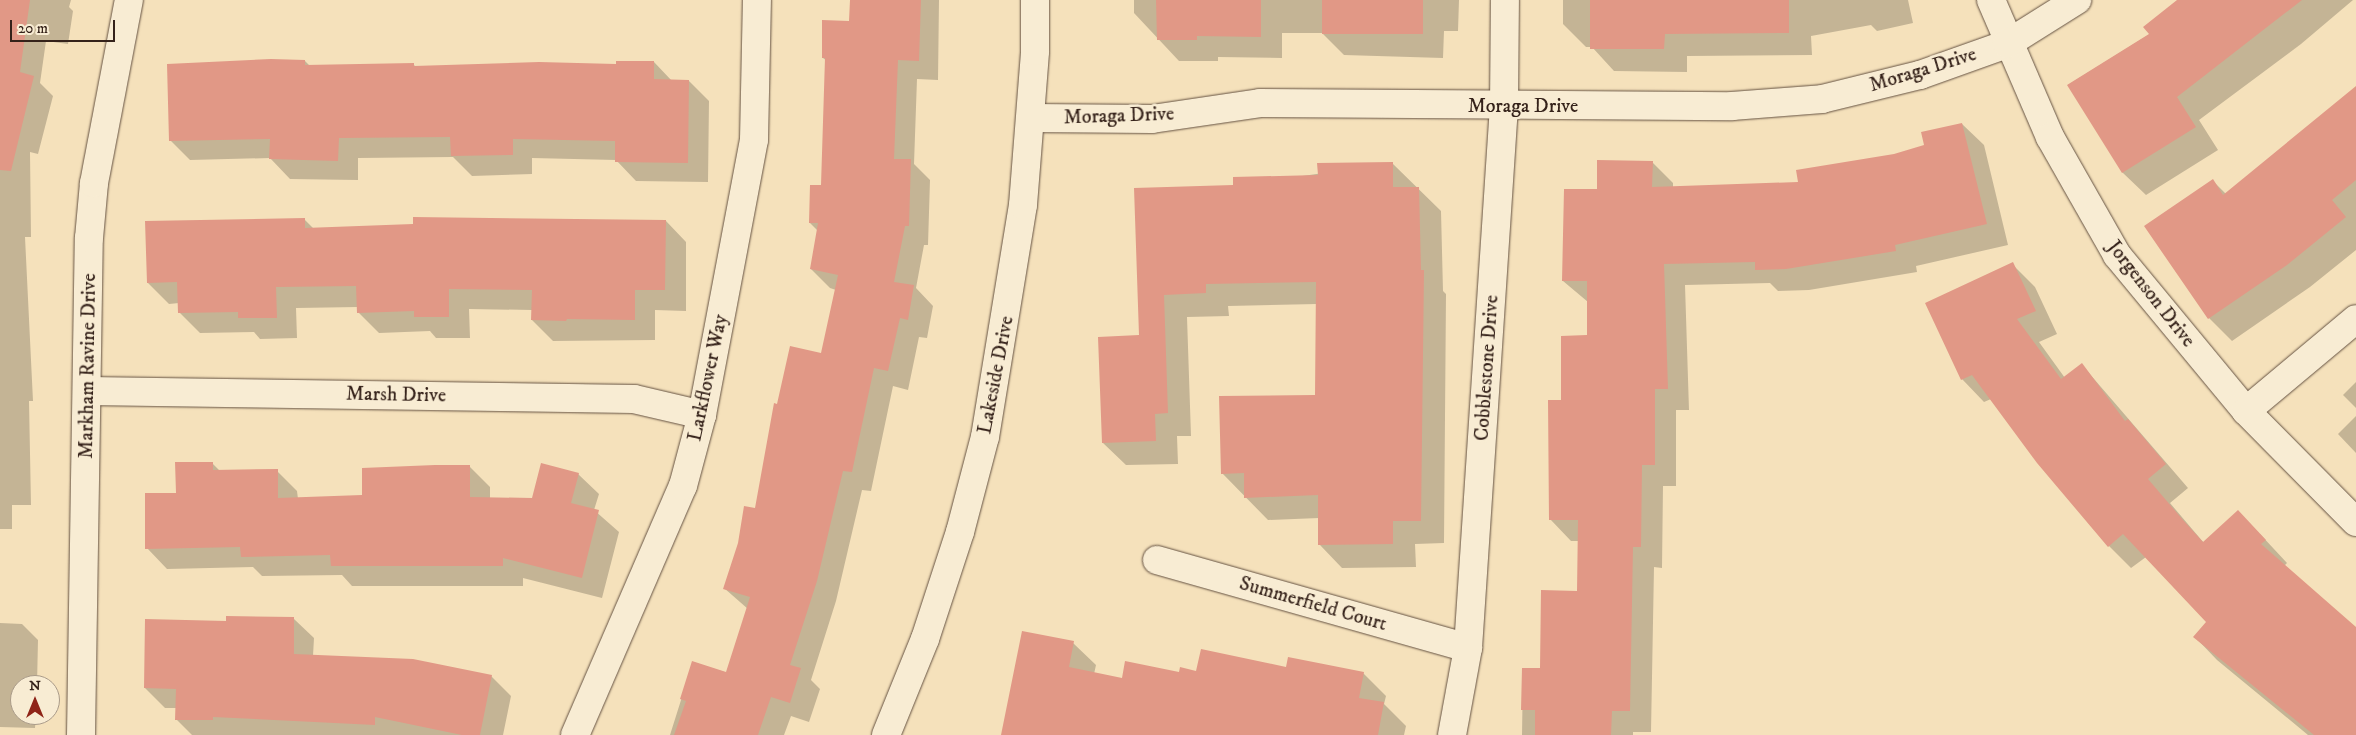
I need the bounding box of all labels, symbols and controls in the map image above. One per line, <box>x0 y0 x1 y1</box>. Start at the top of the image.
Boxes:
scale bar <box>12 10 118 42</box>
text: 20 m <box>18 19 48 38</box>
street label: Moraga Drive <box>1867 42 1979 98</box>
street label: Moraga Drive <box>1468 94 1578 118</box>
street label: Moraga Drive <box>1063 102 1175 130</box>
street label: Jorgenson Drive <box>2102 236 2200 352</box>
street label: Markham Ravine Drive <box>74 273 102 459</box>
street label: Cobblestone Drive <box>1470 294 1504 442</box>
street label: Larkflower Way <box>683 312 733 444</box>
street label: Lakeside Drive <box>973 314 1019 436</box>
street label: Marsh Drive <box>346 382 446 408</box>
street label: Summerfield Court <box>1237 571 1389 637</box>
north arrow <box>10 675 60 725</box>
text: N <box>29 677 41 695</box>

